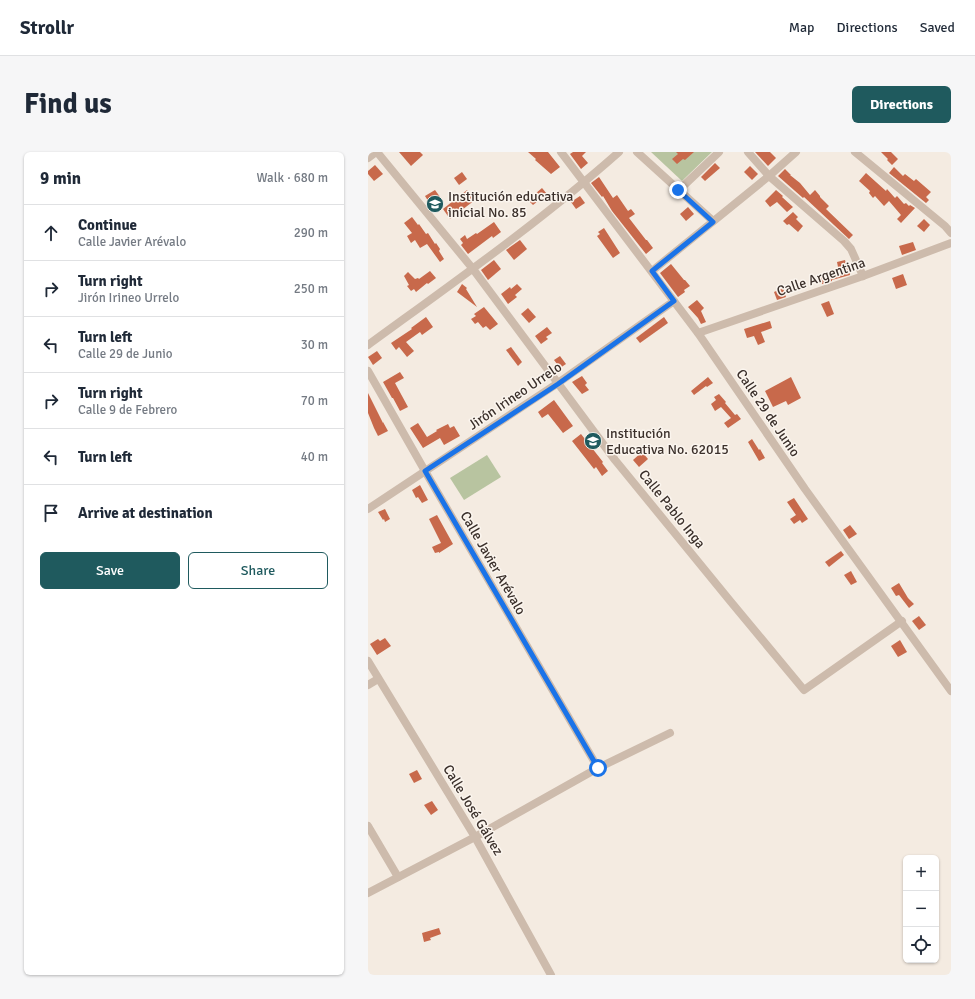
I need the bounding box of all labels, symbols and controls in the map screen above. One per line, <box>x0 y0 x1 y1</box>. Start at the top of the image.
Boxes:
text: Strollr <box>20 16 74 40</box>
text: Map <box>789 19 815 36</box>
text: Directions <box>837 19 898 36</box>
text: Saved <box>920 19 955 36</box>
button: Directions <box>852 86 951 123</box>
text: Find us <box>24 87 112 121</box>
text: 9 min <box>40 168 81 189</box>
text: Walk · 680 m <box>257 170 328 186</box>
route end <box>669 181 687 199</box>
place label: Institución educativa inicial No. 85 <box>448 188 573 221</box>
school or university icon: Institución educativa inicial No. 85 <box>425 194 445 214</box>
text: Continue <box>78 216 137 234</box>
icon: ahead <box>40 222 62 244</box>
text: 290 m <box>294 225 328 241</box>
text: Calle Javier Arévalo <box>78 234 186 250</box>
street label: Calle Argentina <box>774 254 868 300</box>
text: Turn right <box>78 272 143 290</box>
icon: right <box>40 278 62 300</box>
text: 250 m <box>294 281 328 297</box>
text: Jirón Irineo Urrelo <box>78 290 179 306</box>
text: Turn left <box>78 328 132 346</box>
icon: left <box>40 334 62 356</box>
text: 30 m <box>301 337 328 353</box>
text: Calle 29 de Junio <box>78 346 173 362</box>
street label: Jirón Irineo Urrelo <box>465 358 565 434</box>
street label: Calle 29 de Junio <box>732 366 804 460</box>
text: Turn right <box>78 384 143 402</box>
icon: right <box>40 390 62 412</box>
text: 70 m <box>301 393 328 409</box>
text: Calle 9 de Febrero <box>78 402 177 418</box>
place label: Institución Educativa No. 62015 <box>606 425 729 458</box>
school or university icon: Institución Educativa No. 62015 <box>583 431 603 451</box>
icon: left <box>40 446 62 468</box>
text: Turn left <box>78 448 132 466</box>
text: 40 m <box>301 449 328 465</box>
street label: Calle Pablo Inga <box>635 466 709 552</box>
icon: arrive <box>40 502 62 524</box>
text: Arrive at destination <box>78 504 213 522</box>
street label: Calle Javier Arévalo <box>457 508 529 618</box>
button: Save <box>40 552 180 589</box>
button: Share <box>188 552 328 589</box>
route start <box>589 759 607 777</box>
street label: Calle José Gálvez <box>439 762 507 858</box>
map controls <box>903 855 939 963</box>
button: + <box>903 855 939 891</box>
button: − <box>903 891 939 927</box>
button: locate <box>903 927 939 963</box>

